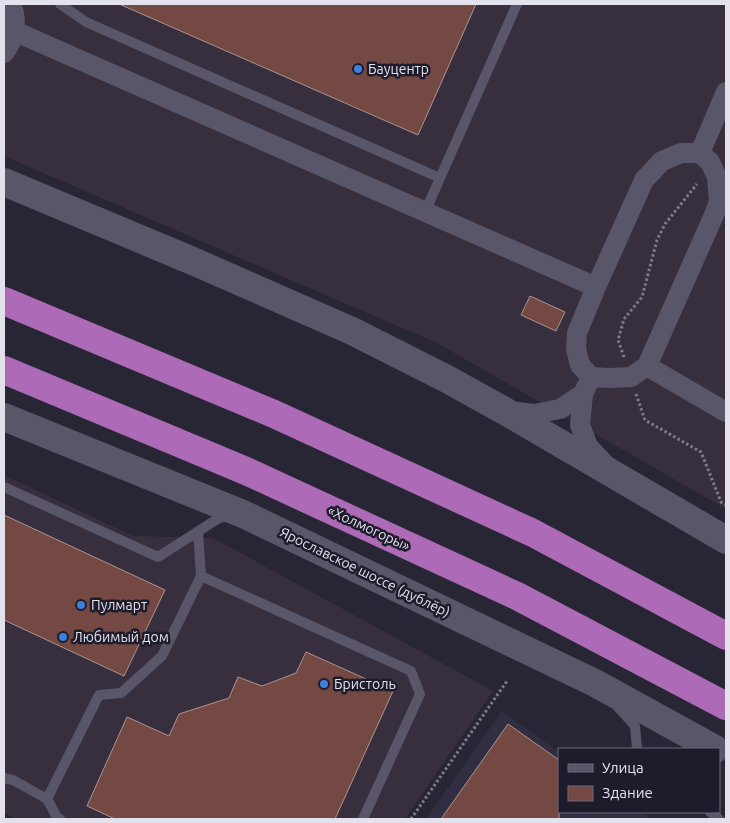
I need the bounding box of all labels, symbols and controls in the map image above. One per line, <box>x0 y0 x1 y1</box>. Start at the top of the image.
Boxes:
place label: Бауцентр <box>368 61 429 77</box>
marker: Бауцентр <box>352 63 364 75</box>
street label: «Холмогоры» <box>325 502 413 554</box>
street label: Ярославское шоссе (дублёр) <box>277 524 453 620</box>
place label: Пулмарт <box>91 597 147 613</box>
marker: Пулмарт <box>75 599 87 611</box>
place label: Любимый дом <box>73 629 169 645</box>
marker: Любимый дом <box>57 631 69 643</box>
place label: Бристоль <box>334 676 396 692</box>
marker: Бристоль <box>318 678 330 690</box>
legend <box>558 748 720 813</box>
text: Улица <box>602 759 644 776</box>
text: Здание <box>602 784 653 801</box>

